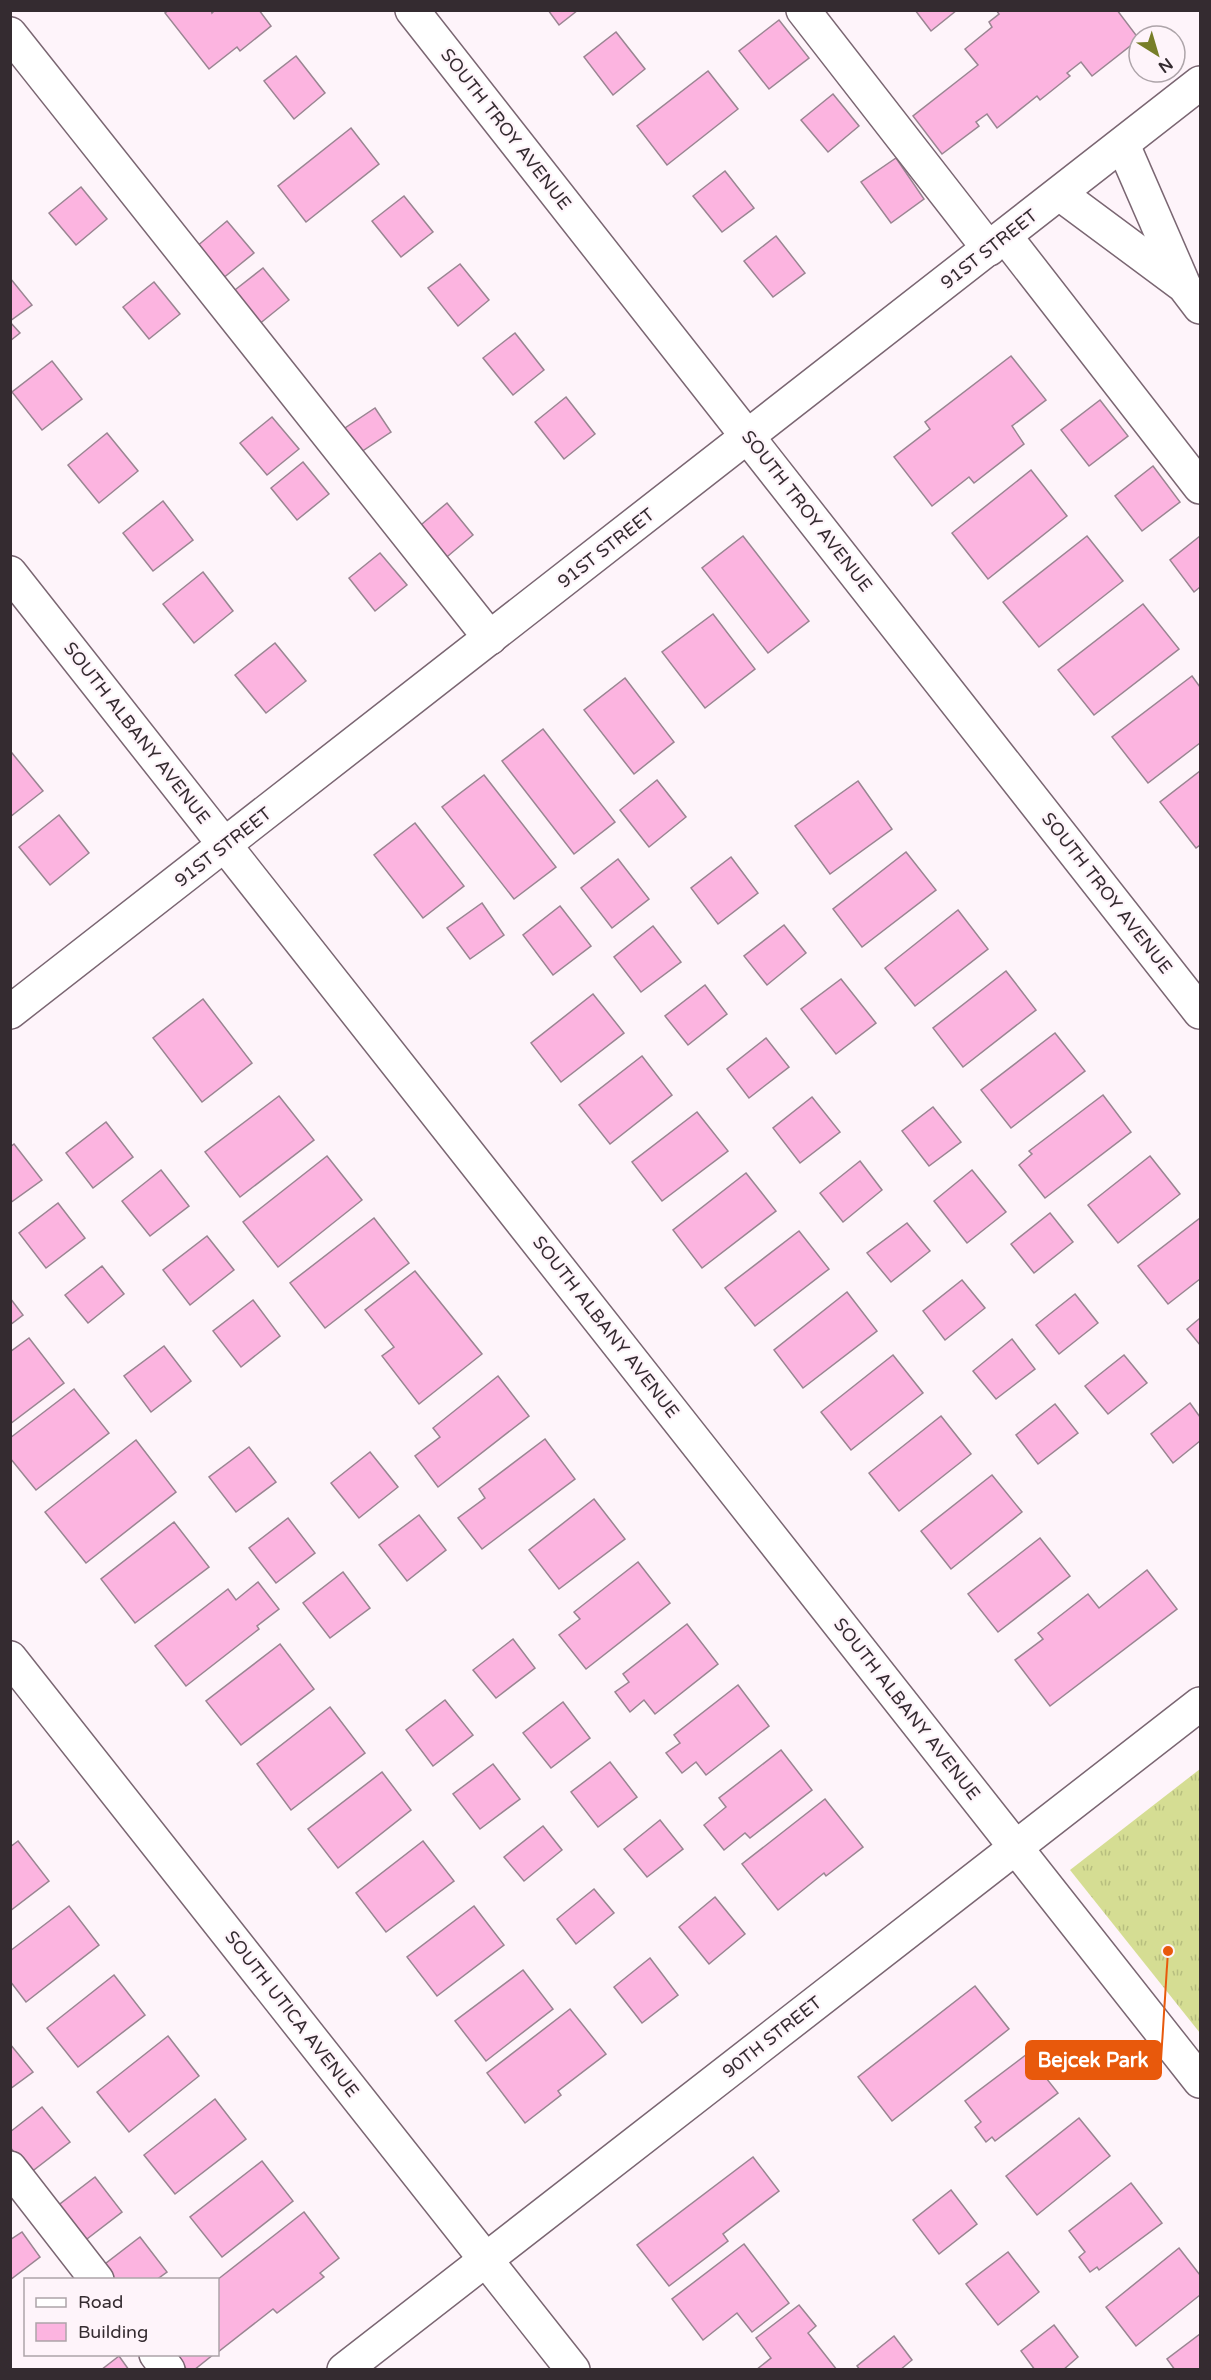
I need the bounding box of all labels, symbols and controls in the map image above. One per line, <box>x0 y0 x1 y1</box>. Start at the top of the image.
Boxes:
north arrow <box>1127 24 1187 84</box>
street label: SOUTH TROY AVENUE <box>436 44 576 214</box>
text: N <box>1154 53 1177 77</box>
street label: 91ST STREET <box>936 204 1042 294</box>
street label: SOUTH TROY AVENUE <box>737 426 877 596</box>
street label: 91ST STREET <box>553 503 659 593</box>
street label: SOUTH ALBANY AVENUE <box>59 638 215 828</box>
street label: 91ST STREET <box>170 802 276 892</box>
street label: SOUTH TROY AVENUE <box>1037 808 1177 978</box>
street label: SOUTH ALBANY AVENUE <box>528 1232 684 1422</box>
street label: SOUTH ALBANY AVENUE <box>829 1614 985 1804</box>
street label: SOUTH UTICA AVENUE <box>220 1926 364 2102</box>
street label: 90TH STREET <box>718 1991 826 2083</box>
callout: Bejcek Park <box>1026 2041 1161 2079</box>
text: Bejcek Park <box>1038 2049 1149 2073</box>
legend <box>24 2278 219 2356</box>
text: Road <box>78 2291 123 2313</box>
text: Building <box>78 2321 148 2343</box>

